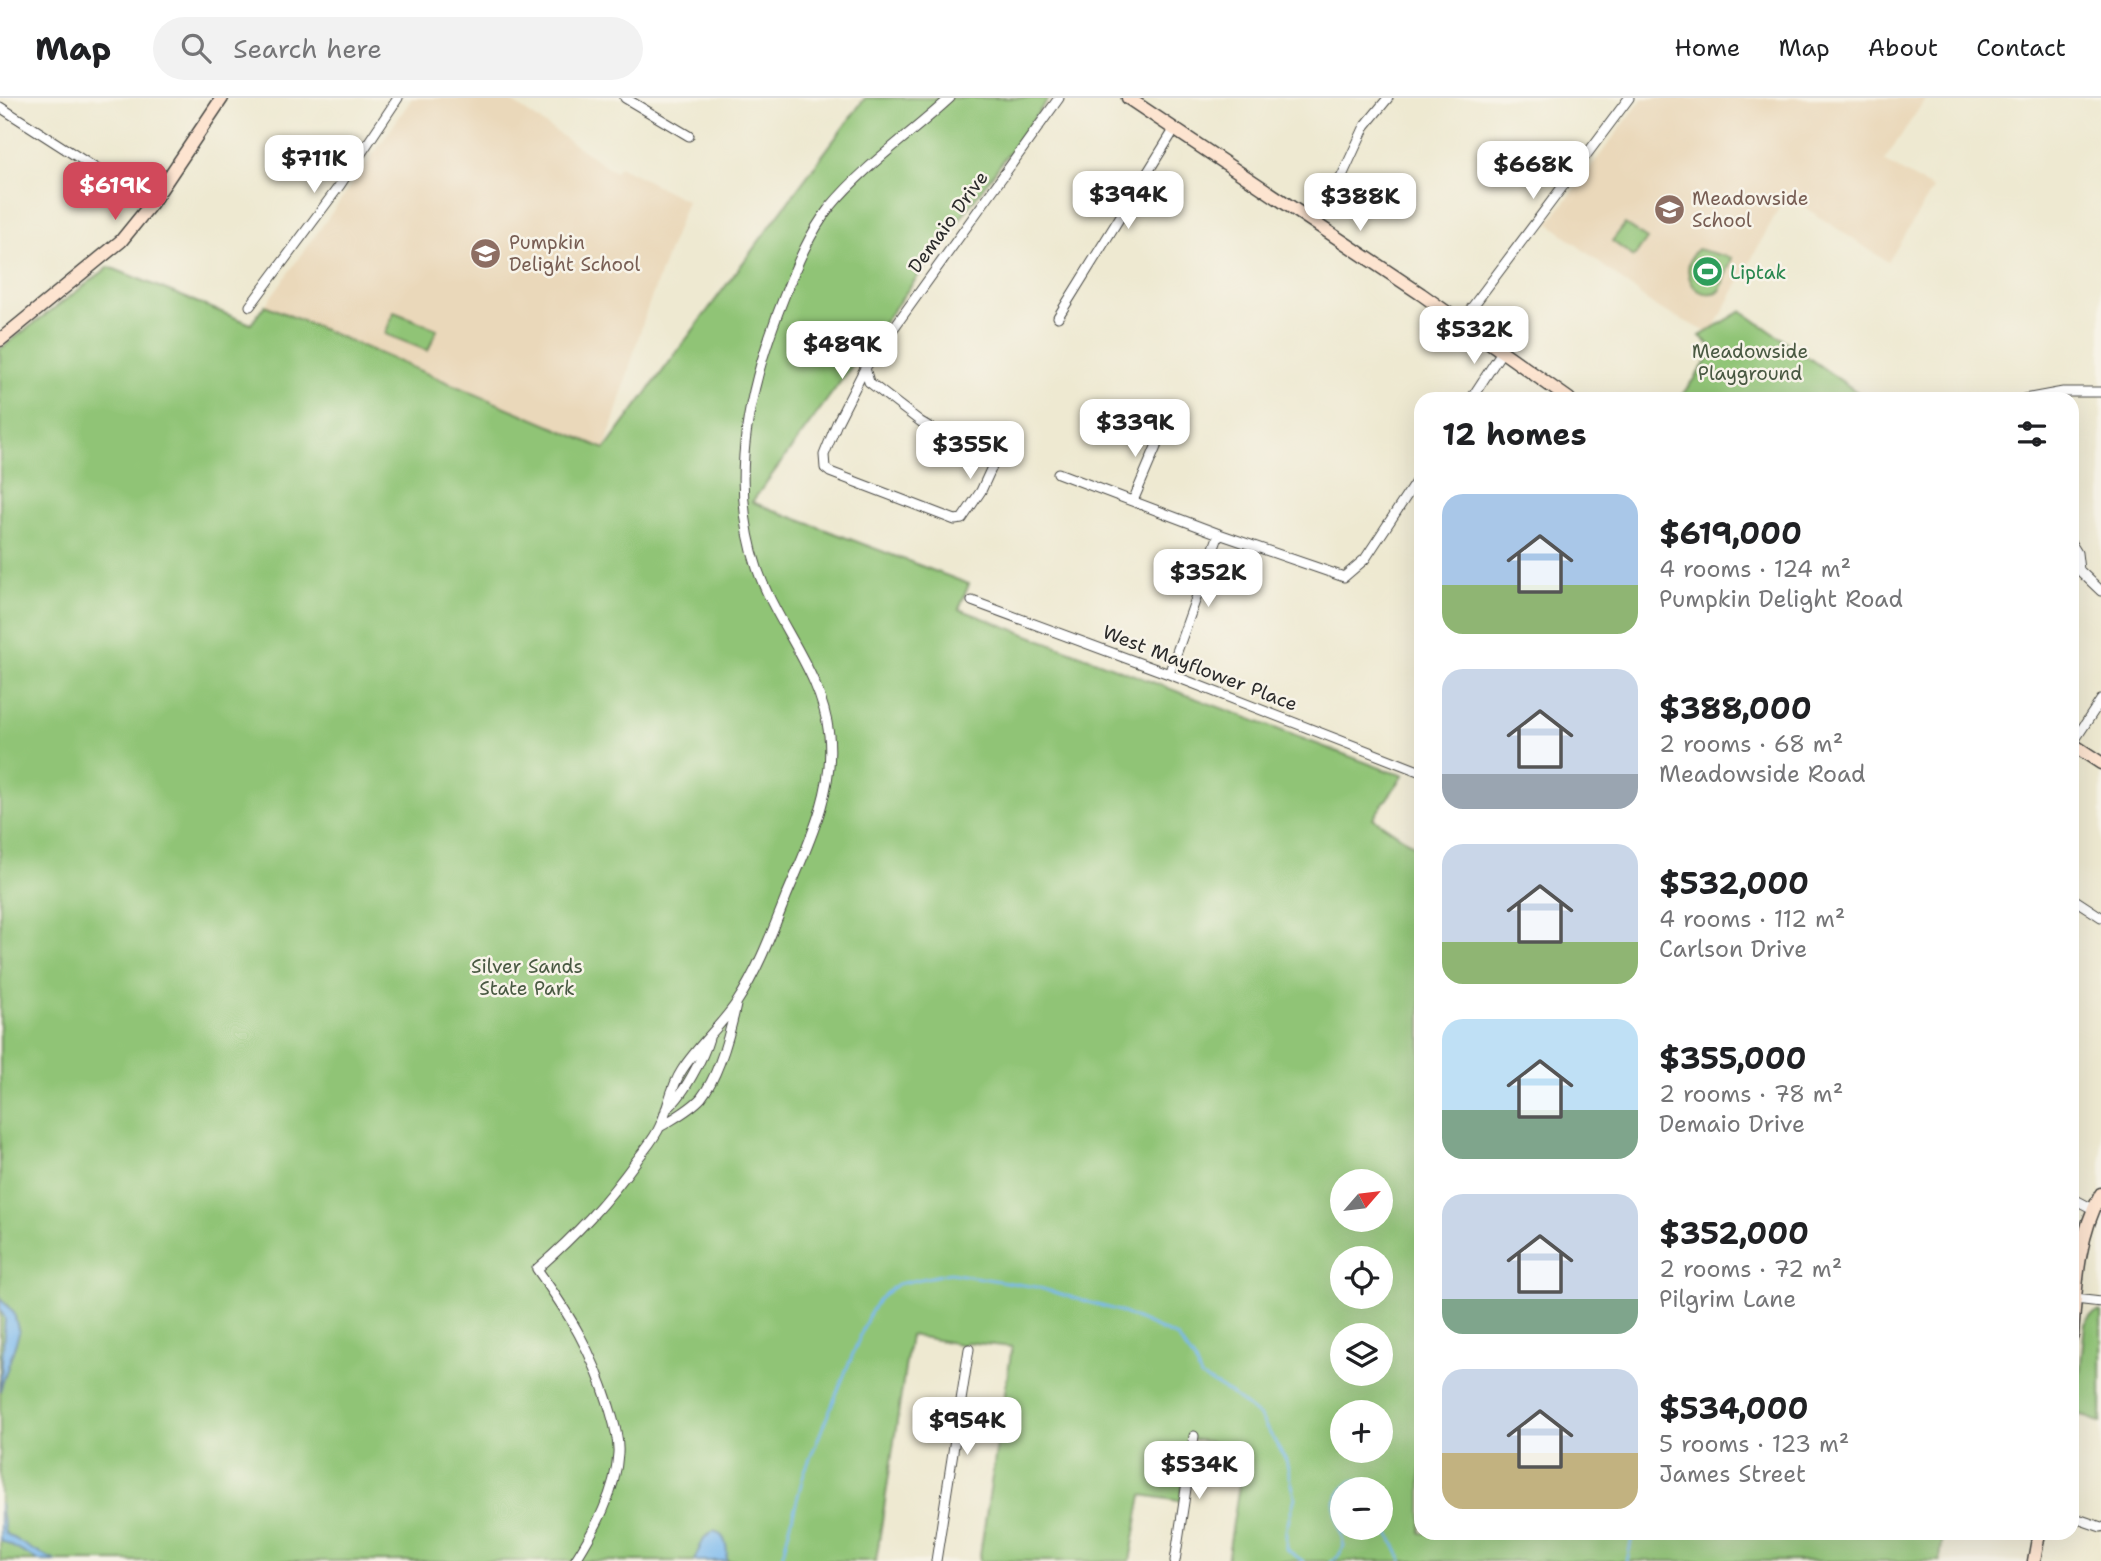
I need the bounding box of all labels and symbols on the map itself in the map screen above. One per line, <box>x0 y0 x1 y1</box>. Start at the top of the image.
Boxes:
pin: $711K <box>265 136 363 195</box>
pin: $668K <box>1484 141 1582 201</box>
pin: $619K <box>66 162 164 222</box>
street label: Demaio Drive <box>902 166 994 278</box>
pin: $394K <box>1079 172 1177 231</box>
pin: $388K <box>1311 174 1409 233</box>
place label: Meadowside School <box>1692 186 1808 233</box>
school or university icon: Meadowside School <box>1652 192 1686 226</box>
place label: Pumpkin Delight School <box>509 230 641 277</box>
school or university icon: Pumpkin Delight School <box>469 236 503 270</box>
sports icon: Liptak <box>1690 255 1724 289</box>
place label: Liptak <box>1730 260 1786 285</box>
pin: $532K <box>1425 306 1523 366</box>
pin: $489K <box>793 322 891 381</box>
park label: Meadowside Playground <box>1692 339 1808 386</box>
pin: $339K <box>1086 400 1184 459</box>
pin: $355K <box>921 422 1019 481</box>
pin: $352K <box>1159 550 1257 609</box>
street label: West Mayflower Place <box>1099 619 1301 717</box>
park label: Silver Sands State Park <box>471 954 583 1001</box>
north arrow <box>1330 1169 1393 1232</box>
pin: $954K <box>918 1398 1016 1457</box>
pin: $534K <box>1150 1442 1248 1501</box>

